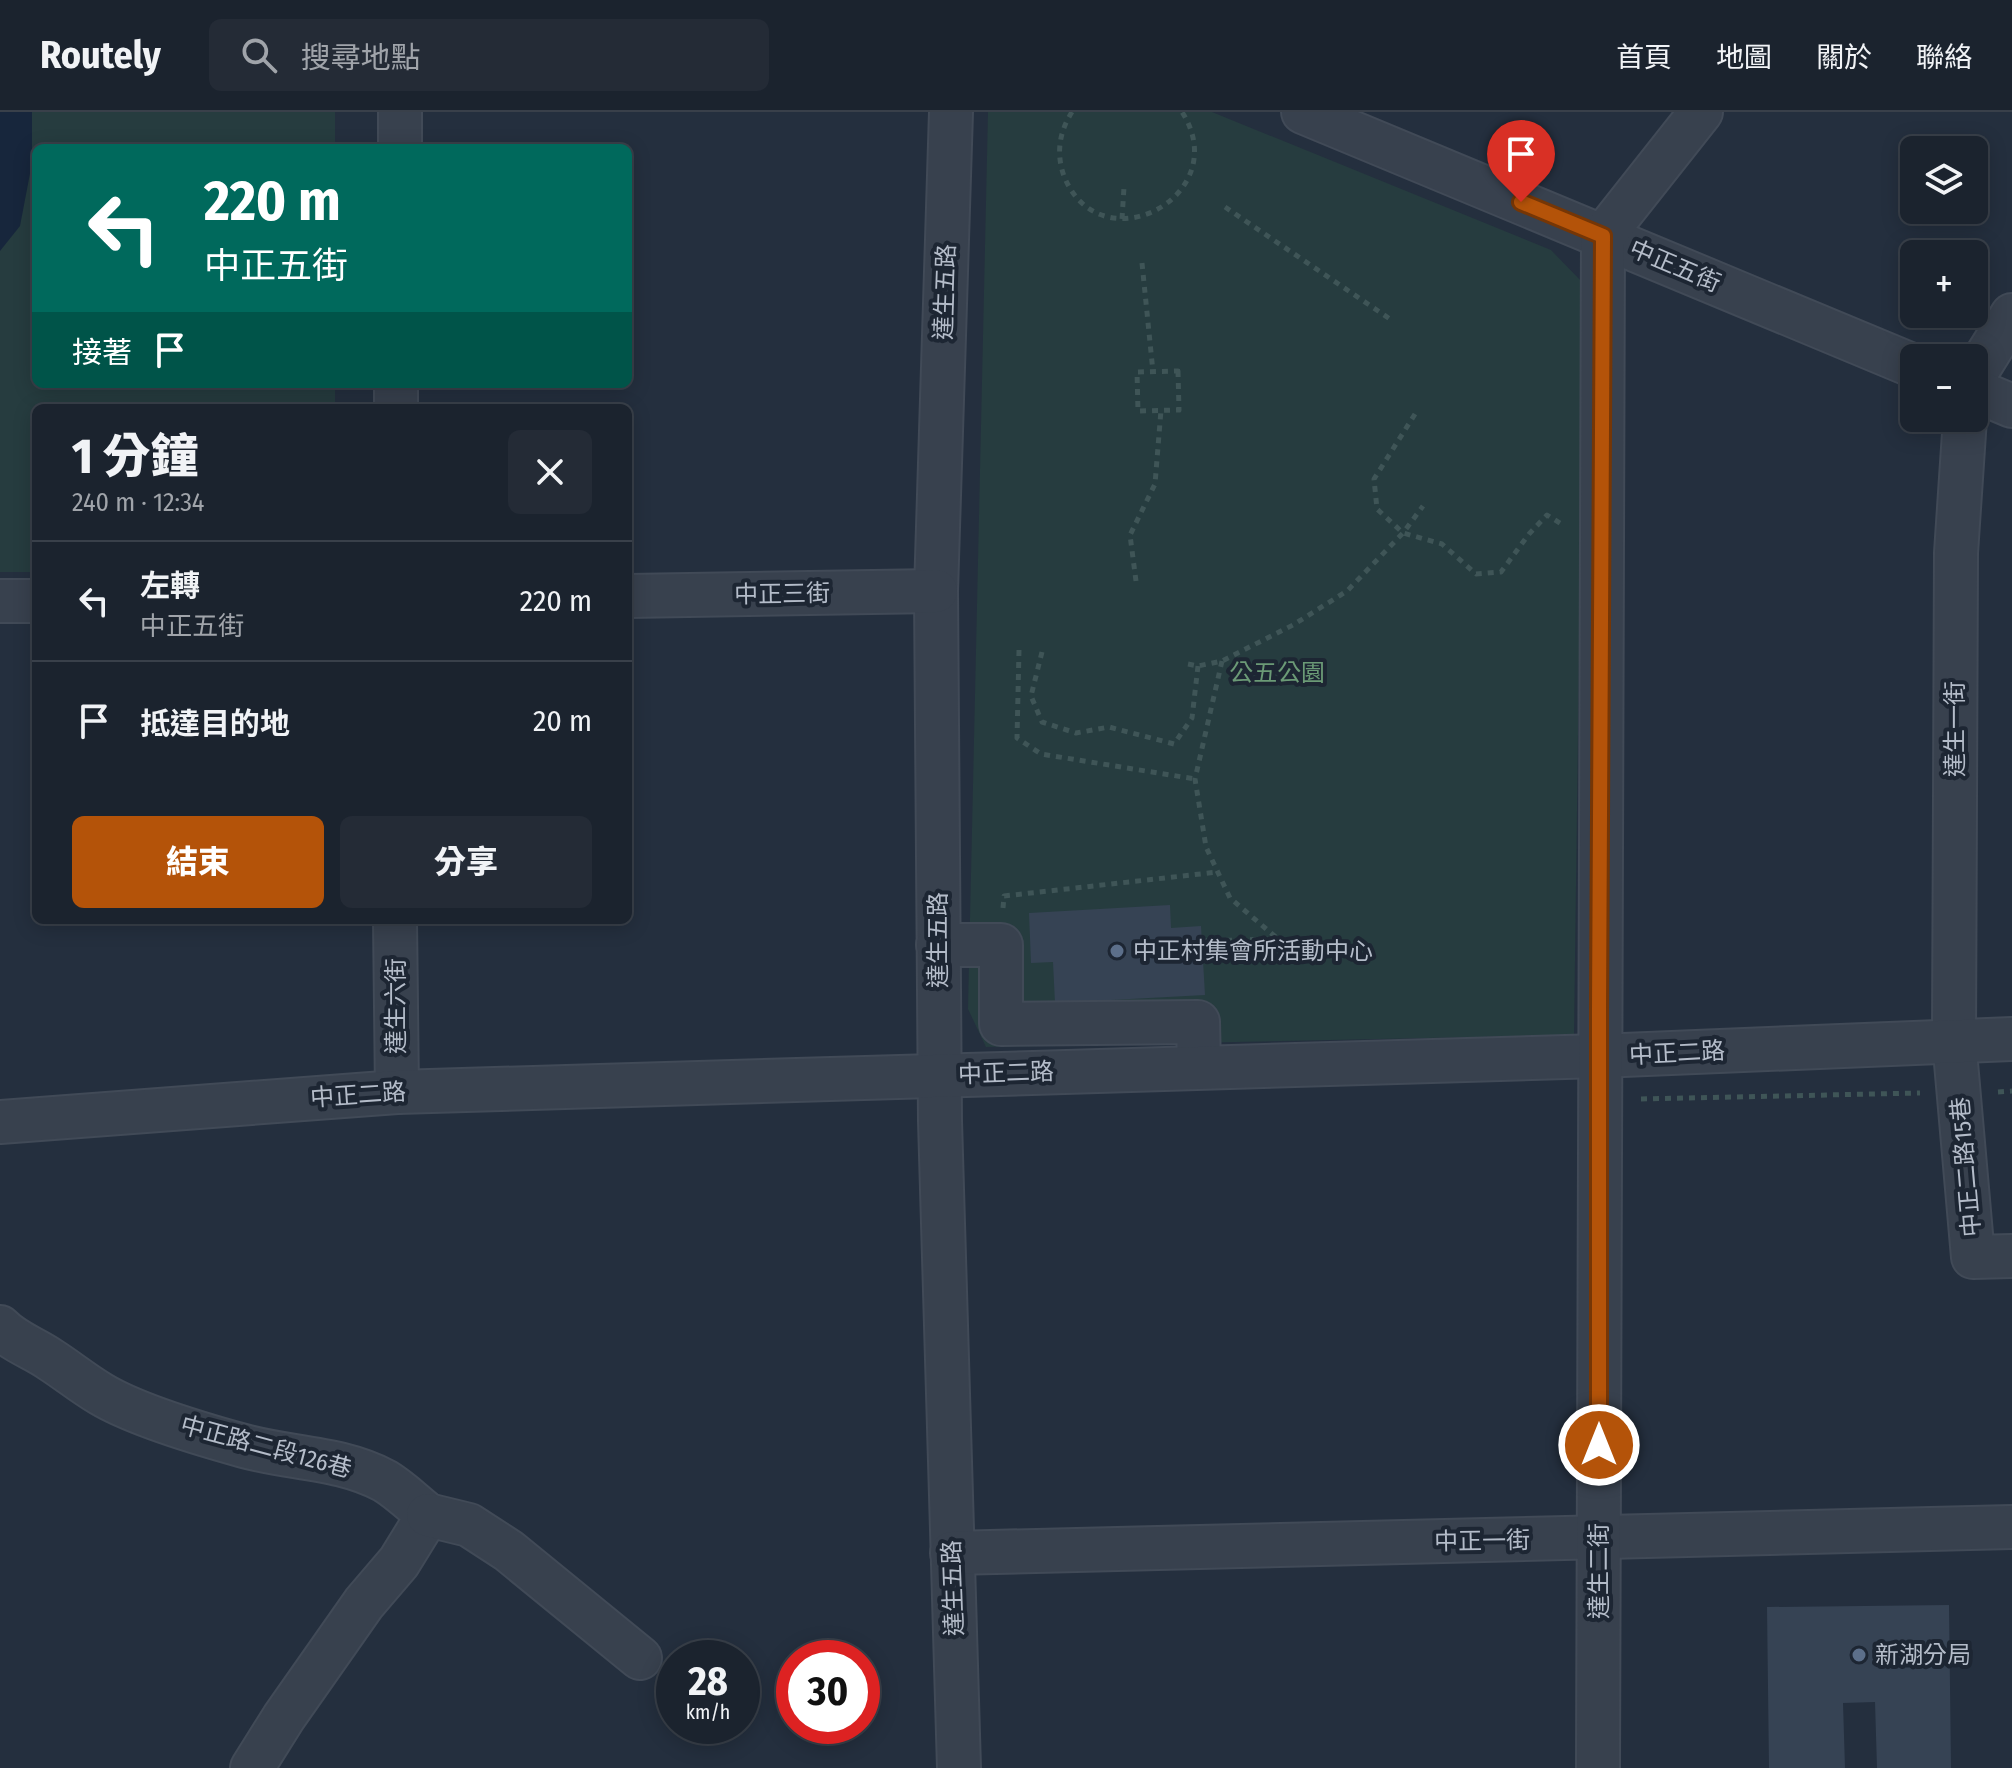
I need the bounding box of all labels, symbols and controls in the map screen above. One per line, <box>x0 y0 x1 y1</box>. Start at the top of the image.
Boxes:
search box <box>209 19 769 91</box>
text: Routely <box>40 32 161 78</box>
icon: search <box>237 33 281 77</box>
text: 搜尋地點 <box>301 40 421 76</box>
text: 首頁 <box>1616 41 1672 74</box>
text: 地圖 <box>1716 41 1772 74</box>
text: 關於 <box>1816 41 1872 74</box>
text: 聯絡 <box>1916 41 1972 74</box>
pin <box>1487 120 1555 202</box>
icon: arrive <box>1499 132 1543 176</box>
map controls <box>1900 136 1988 432</box>
button: layers <box>1900 136 1988 224</box>
text: 220 m <box>204 168 341 235</box>
icon: left <box>72 176 176 280</box>
street label: 中正五街 <box>1625 234 1725 298</box>
button: + <box>1900 240 1988 328</box>
text: 中正五街 <box>204 244 348 288</box>
street label: 達生五路 <box>929 244 961 340</box>
icon: arrive <box>148 328 192 372</box>
text: 接著 <box>72 335 132 371</box>
button: − <box>1900 344 1988 432</box>
text: 1 分鐘 <box>72 428 198 486</box>
button: close <box>508 430 592 514</box>
text: 240 m · 12:34 <box>72 487 204 518</box>
text: 左轉 <box>140 568 200 604</box>
icon: left <box>72 579 116 623</box>
street label: 中正三街 <box>734 579 830 609</box>
text: 220 m <box>520 583 592 619</box>
text: 中正五街 <box>140 611 244 642</box>
park label: 公五公園 <box>1229 659 1325 687</box>
street label: 達生一街 <box>1941 681 1969 777</box>
icon: arrive <box>72 699 116 743</box>
text: 20 m <box>533 703 592 739</box>
text: 抵達目的地 <box>140 706 290 742</box>
button: 結束 <box>72 816 324 908</box>
button: 分享 <box>340 816 592 908</box>
street label: 達生五路 <box>924 892 952 988</box>
place label: 中正村集會所活動中心 <box>1133 937 1373 965</box>
marker: 中正村集會所活動中心 <box>1108 942 1126 960</box>
street label: 達生六街 <box>382 958 410 1054</box>
street label: 中正二路 <box>1628 1037 1726 1069</box>
street label: 中正二路 <box>958 1057 1054 1089</box>
street label: 中正二路 <box>309 1078 407 1112</box>
street label: 中正二路15巷 <box>1946 1096 1986 1238</box>
position arrow <box>1557 1403 1641 1487</box>
street label: 中正路二段126巷 <box>177 1411 355 1483</box>
street label: 達生二街 <box>1585 1523 1613 1619</box>
street label: 中正一街 <box>1434 1526 1530 1556</box>
street label: 達生五路 <box>937 1540 969 1636</box>
speed limit sign: 30 <box>776 1640 880 1744</box>
place label: 新湖分局 <box>1875 1641 1971 1669</box>
marker: 新湖分局 <box>1850 1646 1868 1664</box>
text: 28 <box>688 1658 728 1706</box>
text: km/h <box>686 1700 730 1724</box>

